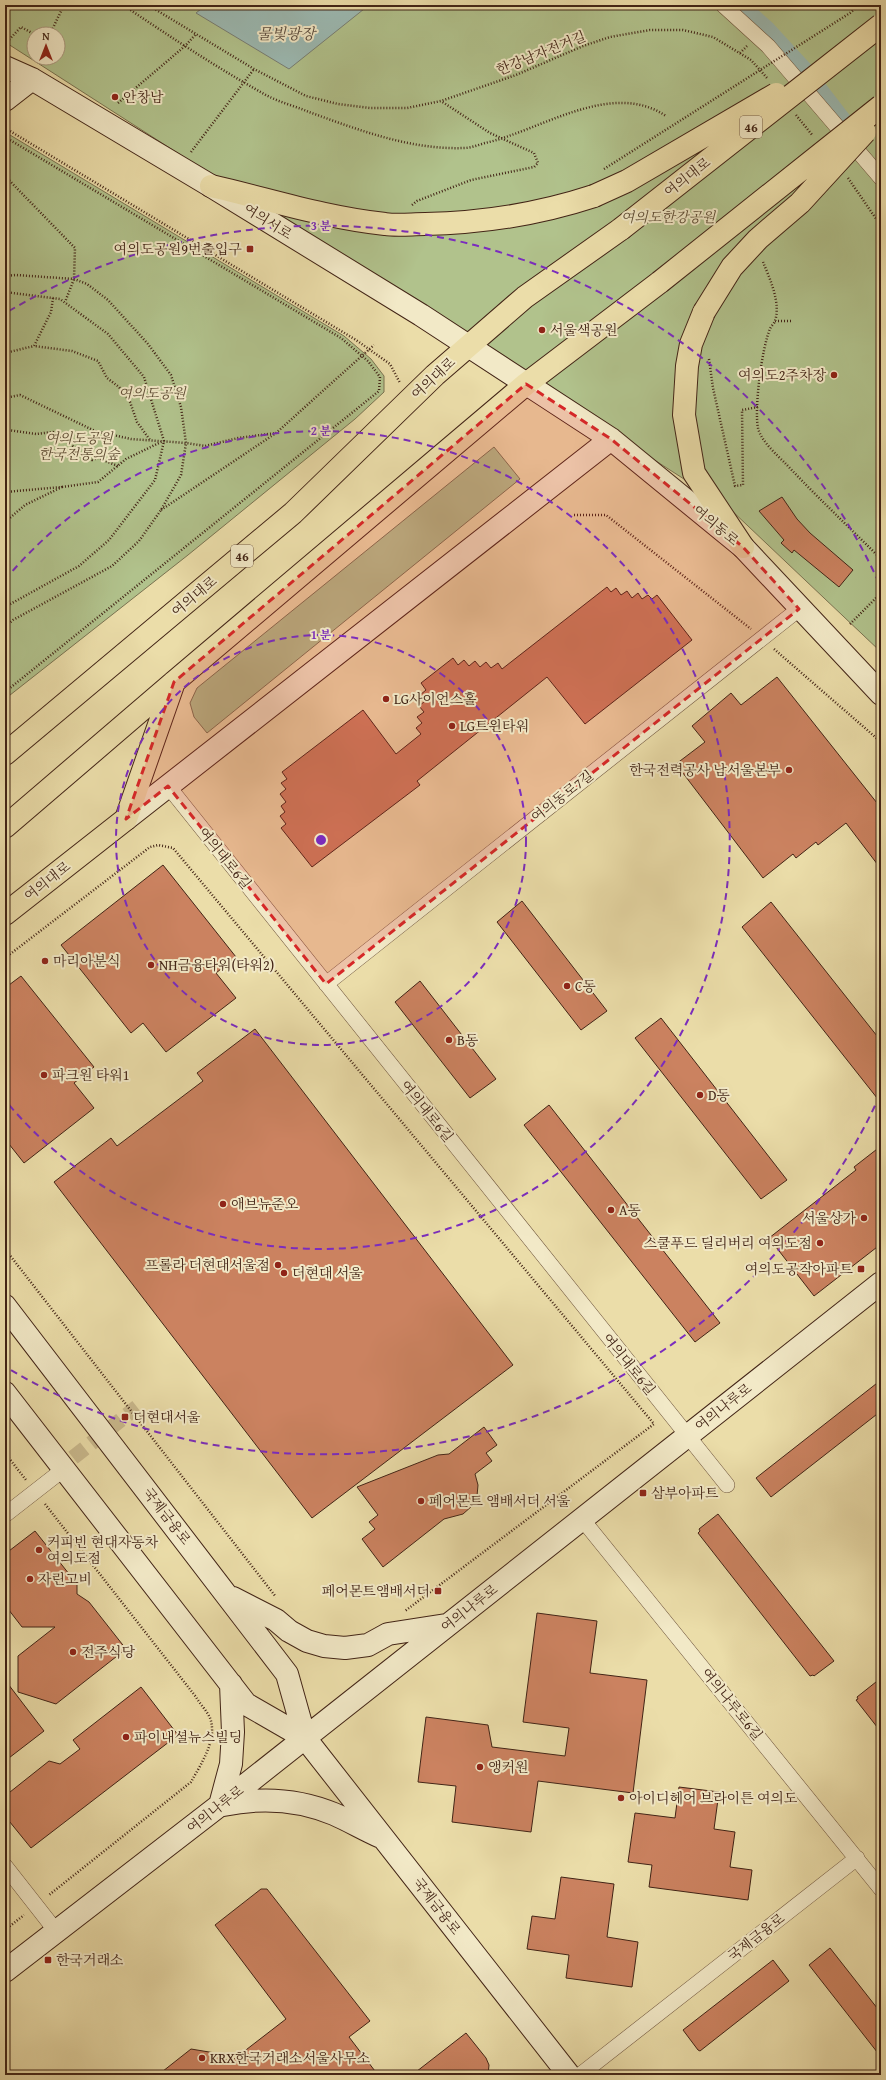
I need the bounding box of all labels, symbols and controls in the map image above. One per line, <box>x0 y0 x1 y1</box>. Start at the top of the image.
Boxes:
water label: 물빛광장 <box>257 23 317 44</box>
north arrow <box>26 26 66 66</box>
street label: 한강남자전거길 <box>493 26 589 80</box>
text: N <box>42 28 50 44</box>
place label: 안창남 <box>123 87 164 107</box>
marker: 안창남 <box>110 92 120 102</box>
road number: 46 <box>740 116 762 138</box>
street label: 여의대로 <box>660 152 715 202</box>
street label: 여의서로 <box>240 198 297 244</box>
park label: 여의도한강공원 <box>621 207 717 227</box>
text: 3 분 <box>311 217 332 234</box>
place label: 여의도공원9번출입구 <box>114 239 242 259</box>
marker: 여의도공원9번출입구 <box>245 244 255 254</box>
place label: 서울색공원 <box>550 320 618 340</box>
marker: 서울색공원 <box>537 325 547 335</box>
street label: 여의대로 <box>406 352 460 404</box>
place label: 여의도2주차장 <box>738 365 826 385</box>
marker: 여의도2주차장 <box>829 370 839 380</box>
park label: 여의도공원 <box>118 383 187 403</box>
text: 2 분 <box>311 422 332 439</box>
park label: 여의도공원 한국전통의숲 <box>38 428 121 464</box>
street label: 여의동로 <box>689 500 744 550</box>
road number: 46 <box>231 545 253 567</box>
street label: 여의대로 <box>167 571 222 621</box>
text: 1 분 <box>311 626 332 643</box>
place label: LG사이언스홀 <box>394 689 477 709</box>
marker: LG사이언스홀 <box>381 694 391 704</box>
place label: LG트윈타워 <box>460 716 529 736</box>
marker: LG트윈타워 <box>447 721 457 731</box>
place label: 한국전력공사 남서울본부 <box>629 760 781 780</box>
street label: 여의동로7길 <box>527 765 597 827</box>
marker: 한국전력공사 남서울본부 <box>784 765 794 775</box>
street label: 여의대로6길 <box>194 823 256 893</box>
centre of rings <box>314 833 328 847</box>
street label: 여의대로 <box>20 856 75 906</box>
place label: 마리아분식 <box>53 951 121 971</box>
place label: NH금융타워(타워2) <box>159 955 274 975</box>
marker: 마리아분식 <box>40 956 50 966</box>
marker: NH금융타워(타워2) <box>146 960 156 970</box>
place label: C동 <box>575 976 597 996</box>
marker: C동 <box>562 981 572 991</box>
place label: B동 <box>457 1030 479 1050</box>
marker: B동 <box>444 1035 454 1045</box>
place label: 파크원 타워1 <box>52 1065 129 1085</box>
marker: 파크원 타워1 <box>39 1070 49 1080</box>
street label: 여의대로6길 <box>396 1076 458 1146</box>
place label: D동 <box>708 1085 731 1105</box>
marker: D동 <box>695 1090 705 1100</box>
place label: 애브뉴준오 <box>231 1194 299 1214</box>
marker: 애브뉴준오 <box>218 1199 228 1209</box>
place label: A동 <box>619 1200 641 1220</box>
marker: A동 <box>606 1205 616 1215</box>
place label: 서울상가 <box>802 1208 856 1228</box>
marker: 서울상가 <box>859 1213 869 1223</box>
place label: 스쿨푸드 딜리버리 여의도점 <box>644 1233 812 1253</box>
marker: 스쿨푸드 딜리버리 여의도점 <box>815 1238 825 1248</box>
place label: 프롤라 더현대서울점 <box>145 1255 270 1275</box>
place label: 여의도공작아파트 <box>745 1259 853 1279</box>
marker: 프롤라 더현대서울점 <box>273 1260 283 1270</box>
place label: 더현대 서울 <box>292 1263 363 1283</box>
marker: 여의도공작아파트 <box>856 1264 866 1274</box>
marker: 더현대 서울 <box>279 1268 289 1278</box>
street label: 여의대로6길 <box>598 1329 660 1399</box>
street label: 여의나루로 <box>690 1378 756 1436</box>
place label: 더현대서울 <box>133 1407 201 1427</box>
marker: 더현대서울 <box>120 1412 130 1422</box>
street label: 국제금융로 <box>138 1483 196 1549</box>
place label: 삼부아파트 <box>651 1483 719 1503</box>
marker: 삼부아파트 <box>638 1488 648 1498</box>
place label: 페어몬트 앰배서더 서울 <box>429 1491 571 1511</box>
marker: 페어몬트 앰배서더 서울 <box>416 1496 426 1506</box>
place label: 커피빈 현대자동차 여의도점 <box>47 1532 159 1568</box>
marker: 커피빈 현대자동차 여의도점 <box>34 1545 44 1555</box>
place label: 자린고비 <box>38 1569 92 1589</box>
marker: 자린고비 <box>25 1574 35 1584</box>
street label: 여의나루로 <box>436 1579 502 1637</box>
place label: 페어몬트앰배서더 <box>322 1581 430 1601</box>
marker: 페어몬트앰배서더 <box>433 1586 443 1596</box>
place label: 전주식당 <box>81 1642 136 1662</box>
marker: 전주식당 <box>68 1647 78 1657</box>
street label: 여의나루로6길 <box>697 1664 767 1744</box>
place label: 파이내셜뉴스빌딩 <box>134 1727 242 1747</box>
marker: 파이내셜뉴스빌딩 <box>121 1732 131 1742</box>
place label: 앵커원 <box>488 1757 529 1777</box>
marker: 앵커원 <box>475 1762 485 1772</box>
street label: 여의나루로 <box>182 1780 248 1838</box>
place label: 아이디헤어 브라이튼 여의도 <box>629 1788 798 1808</box>
marker: 아이디헤어 브라이튼 여의도 <box>616 1793 626 1803</box>
street label: 국제금융로 <box>408 1873 466 1939</box>
street label: 국제금융로 <box>723 1908 789 1966</box>
place label: 한국거래소 <box>56 1950 124 1970</box>
marker: 한국거래소 <box>43 1955 53 1965</box>
place label: KRX한국거래소서울사무소 <box>210 2048 371 2068</box>
marker: KRX한국거래소서울사무소 <box>197 2053 207 2063</box>

